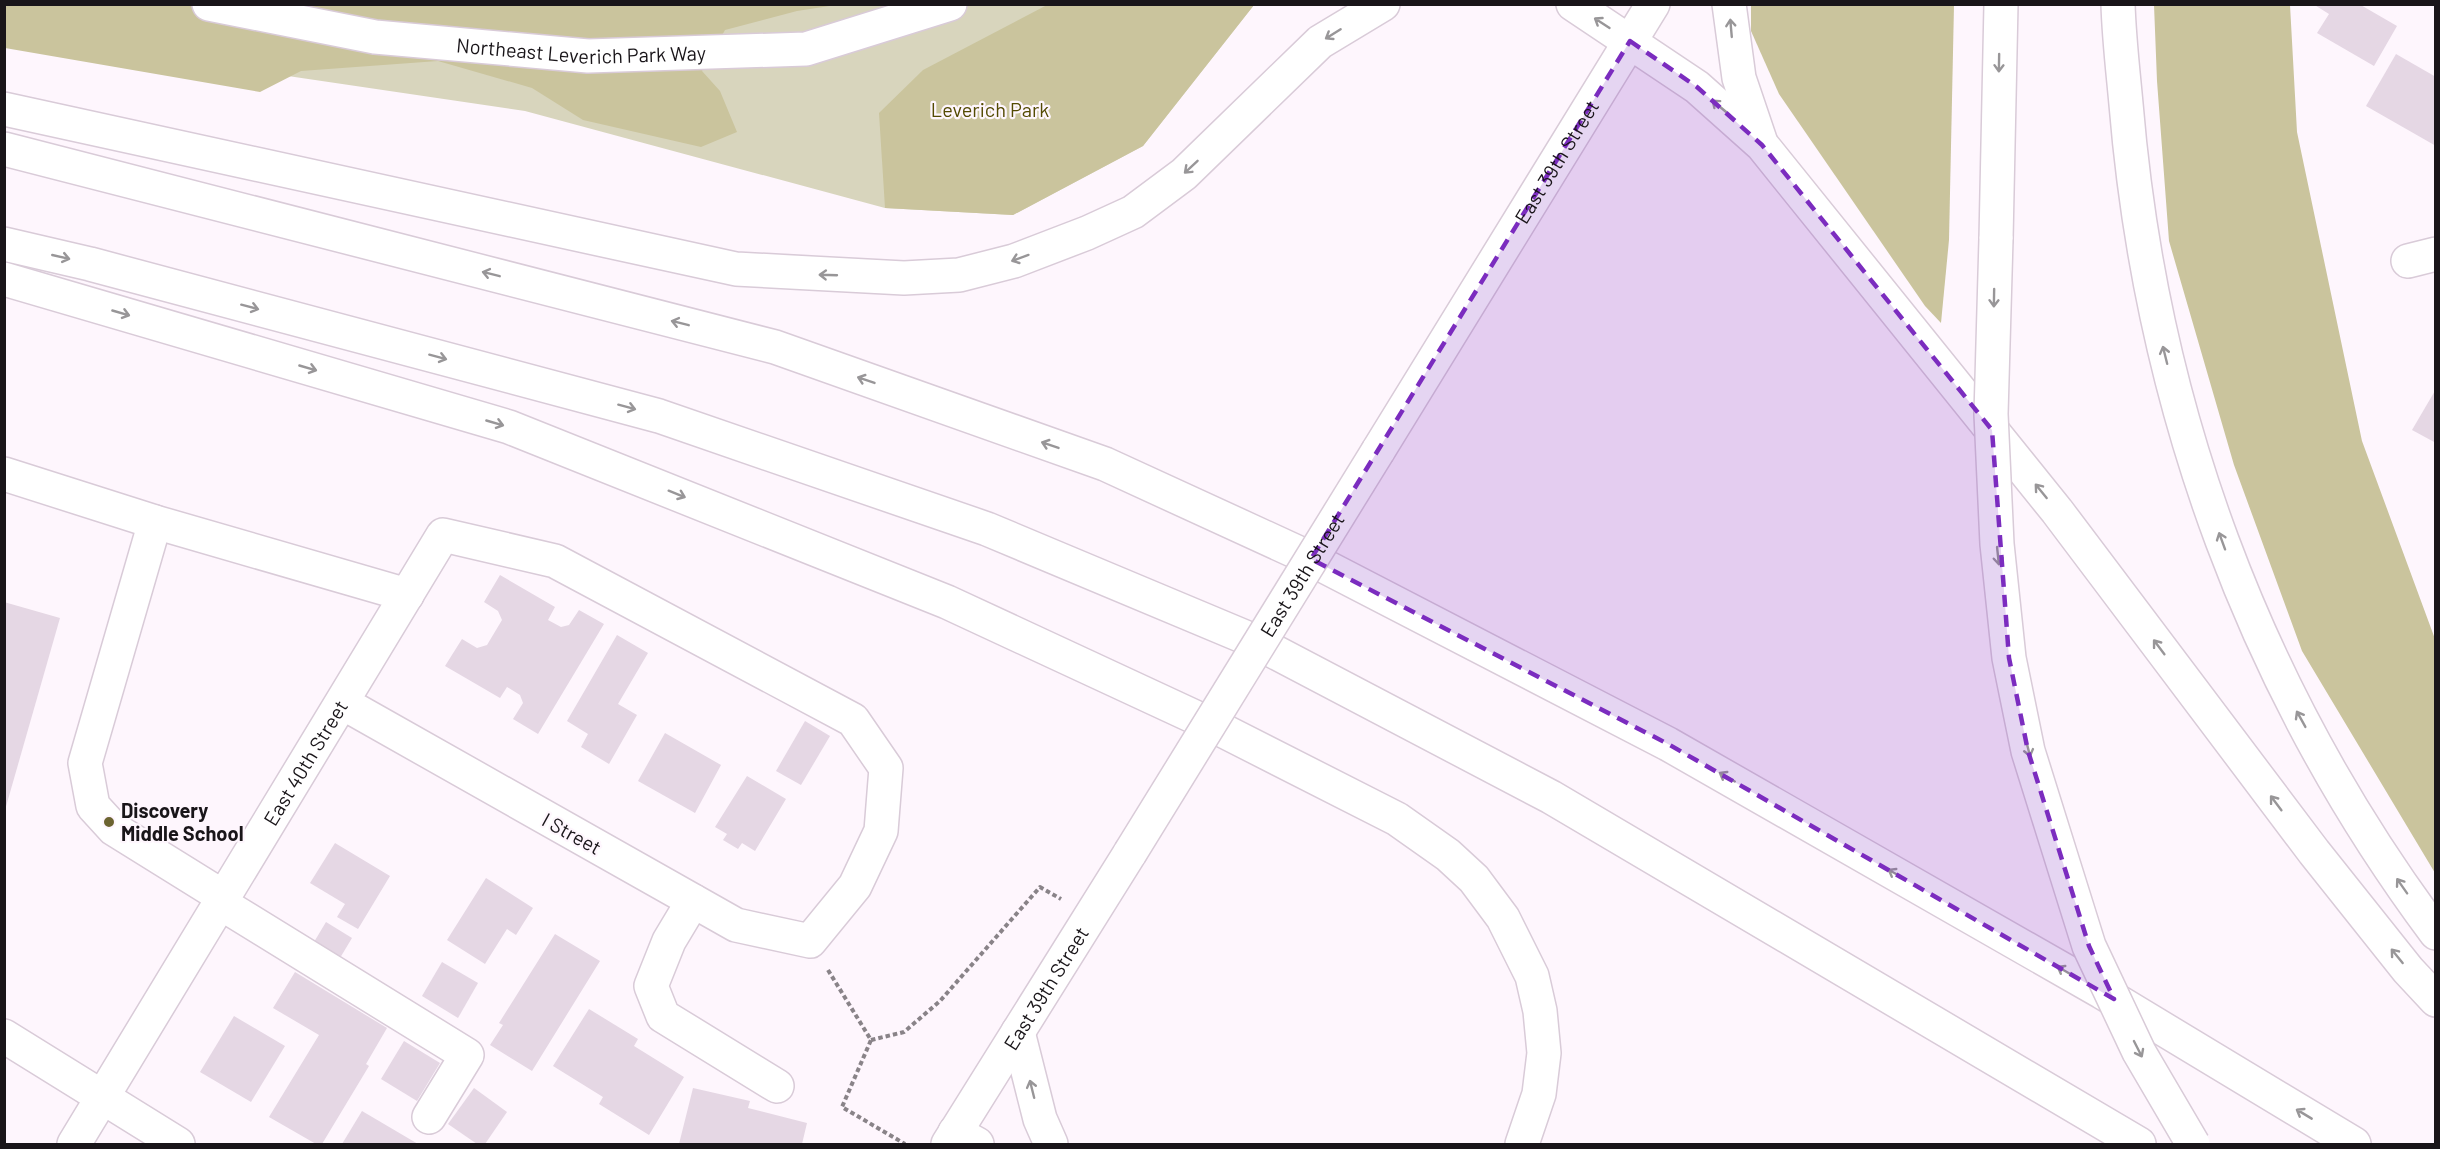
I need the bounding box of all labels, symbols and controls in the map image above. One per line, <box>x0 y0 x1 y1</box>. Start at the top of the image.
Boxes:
one-way arrow <box>1593 16 1610 29</box>
one-way arrow <box>1725 18 1736 38</box>
one-way arrow <box>1325 29 1342 41</box>
street label: Northeast Leverich Park Way <box>455 32 706 68</box>
one-way arrow <box>1994 52 2005 72</box>
street label: East 39th Street <box>1509 95 1603 228</box>
park label: Leverich Park <box>931 97 1049 121</box>
one-way arrow <box>1711 99 1727 112</box>
one-way arrow <box>1184 160 1199 174</box>
one-way arrow <box>52 252 71 264</box>
one-way arrow <box>1012 254 1030 265</box>
one-way arrow <box>482 268 501 280</box>
one-way arrow <box>818 269 838 280</box>
one-way arrow <box>1988 287 2000 307</box>
one-way arrow <box>240 302 259 313</box>
one-way arrow <box>111 308 130 319</box>
one-way arrow <box>671 316 690 328</box>
one-way arrow <box>2159 345 2171 364</box>
one-way arrow <box>429 352 448 363</box>
one-way arrow <box>298 363 317 374</box>
one-way arrow <box>857 373 876 384</box>
one-way arrow <box>617 402 636 414</box>
one-way arrow <box>486 418 505 429</box>
one-way arrow <box>1041 438 1060 449</box>
one-way arrow <box>2035 484 2048 500</box>
one-way arrow <box>667 489 686 500</box>
street label: East 39th Street <box>1255 509 1349 641</box>
one-way arrow <box>2216 532 2227 551</box>
one-way arrow <box>1993 545 2004 565</box>
one-way arrow <box>2153 639 2166 655</box>
street label: East 40th Street <box>258 695 352 830</box>
one-way arrow <box>2295 710 2306 728</box>
one-way arrow <box>2022 738 2034 757</box>
one-way arrow <box>1719 771 1736 783</box>
one-way arrow <box>2270 795 2283 811</box>
place label: Discovery Middle School <box>121 798 244 845</box>
street label: I Street <box>538 807 606 859</box>
marker: Discovery Middle School <box>102 815 116 829</box>
one-way arrow <box>1888 868 1905 880</box>
one-way arrow <box>2396 878 2408 894</box>
street label: East 39th Street <box>998 922 1093 1054</box>
one-way arrow <box>2390 948 2403 964</box>
one-way arrow <box>2057 964 2074 976</box>
one-way arrow <box>2133 1039 2144 1057</box>
one-way arrow <box>1026 1080 1038 1099</box>
one-way arrow <box>2296 1108 2313 1120</box>

